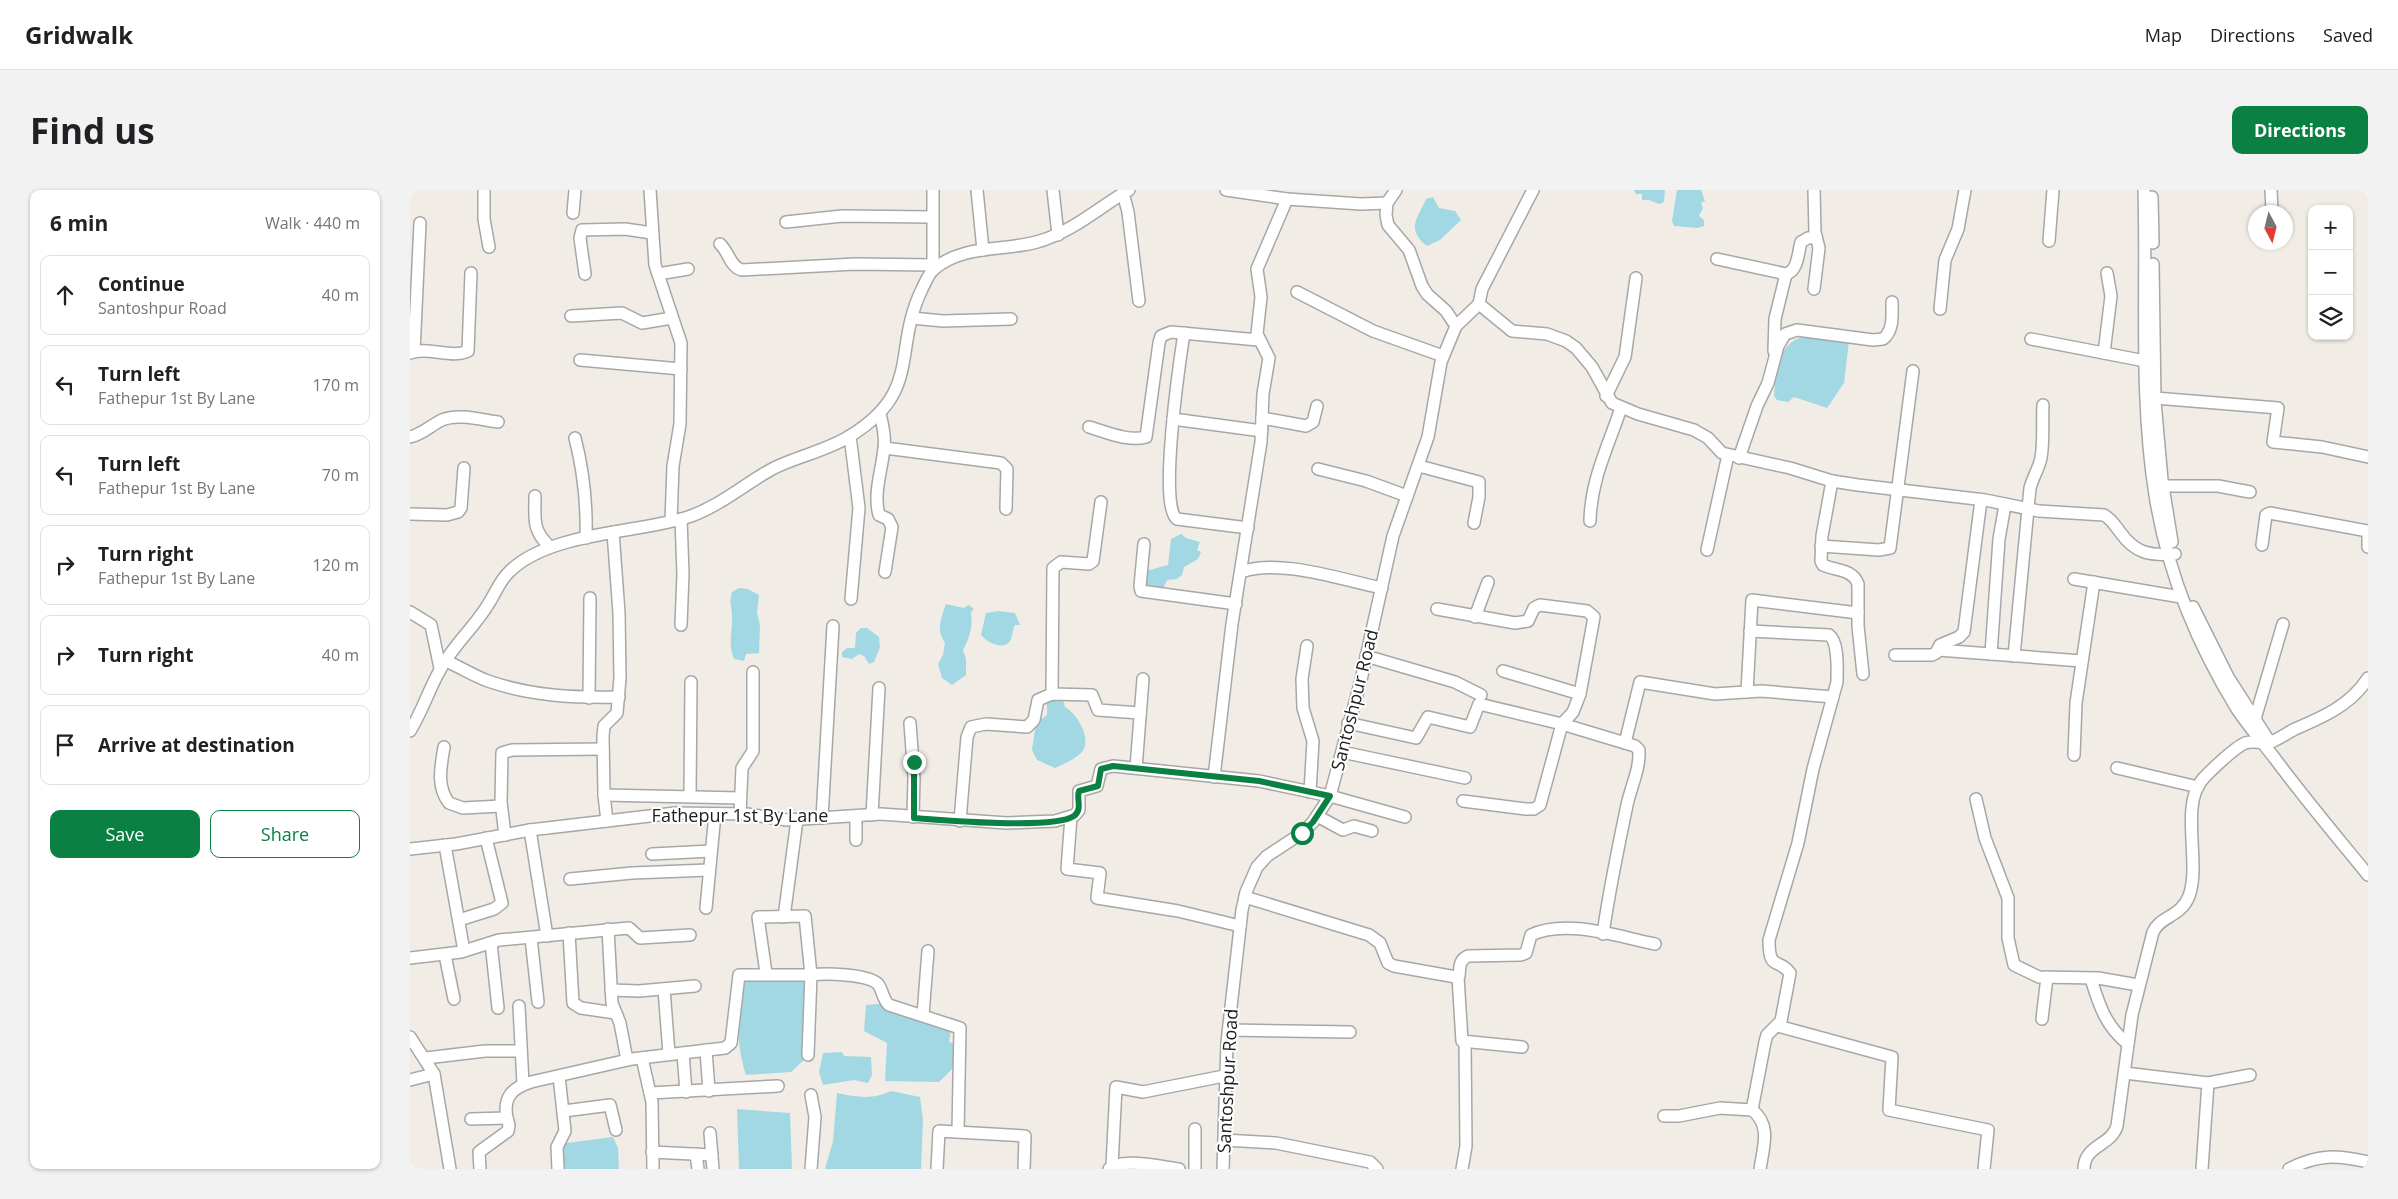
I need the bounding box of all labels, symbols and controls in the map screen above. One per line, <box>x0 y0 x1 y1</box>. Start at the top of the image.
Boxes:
text: Gridwalk <box>25 18 133 51</box>
text: Map <box>2145 23 2182 47</box>
text: Directions <box>2210 23 2295 47</box>
text: Saved <box>2323 23 2373 47</box>
button: Directions <box>2232 106 2368 154</box>
text: Find us <box>30 107 155 154</box>
north arrow <box>2248 205 2293 250</box>
map controls <box>2308 205 2353 340</box>
button: + <box>2308 205 2353 250</box>
text: 6 min <box>50 209 108 237</box>
text: Walk · 440 m <box>265 212 360 234</box>
button: − <box>2308 250 2353 295</box>
text: Continue <box>98 271 185 297</box>
icon: ahead <box>51 281 79 309</box>
text: 40 m <box>322 284 359 306</box>
button: layers <box>2308 295 2353 340</box>
text: Santoshpur Road <box>98 297 227 319</box>
text: Turn left <box>98 361 180 387</box>
icon: left <box>51 371 79 399</box>
text: 170 m <box>313 374 359 396</box>
text: Fathepur 1st By Lane <box>98 387 255 409</box>
text: Turn left <box>98 451 180 477</box>
icon: left <box>51 461 79 489</box>
text: 70 m <box>322 464 359 486</box>
text: Fathepur 1st By Lane <box>98 477 255 499</box>
text: Turn right <box>98 541 193 567</box>
icon: right <box>51 551 79 579</box>
text: 120 m <box>313 554 359 576</box>
text: Fathepur 1st By Lane <box>98 567 255 589</box>
street label: Santoshpur Road <box>1325 627 1383 773</box>
icon: right <box>51 641 79 669</box>
text: Turn right <box>98 642 193 668</box>
text: 40 m <box>322 644 359 666</box>
icon: arrive <box>51 731 79 759</box>
text: Arrive at destination <box>98 732 295 758</box>
route end <box>903 751 926 774</box>
street label: Fathepur 1st By Lane <box>652 803 828 827</box>
button: Save <box>50 810 200 858</box>
button: Share <box>210 810 360 858</box>
route start <box>1291 822 1314 845</box>
street label: Santoshpur Road <box>1211 1008 1243 1154</box>

